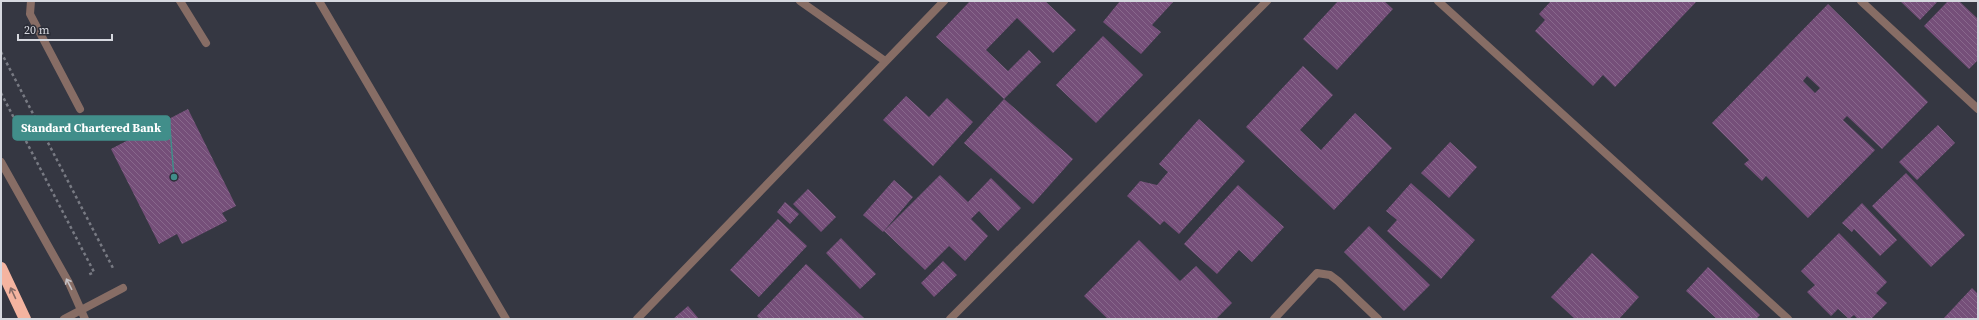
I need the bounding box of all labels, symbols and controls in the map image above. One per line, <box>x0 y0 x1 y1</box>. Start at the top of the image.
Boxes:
scale bar <box>18 16 112 42</box>
text: 20 m <box>24 22 50 38</box>
callout: Standard Chartered Bank <box>13 116 170 140</box>
text: Standard Chartered Bank <box>21 120 162 136</box>
one-way arrow <box>65 278 72 290</box>
one-way arrow <box>9 288 16 300</box>

